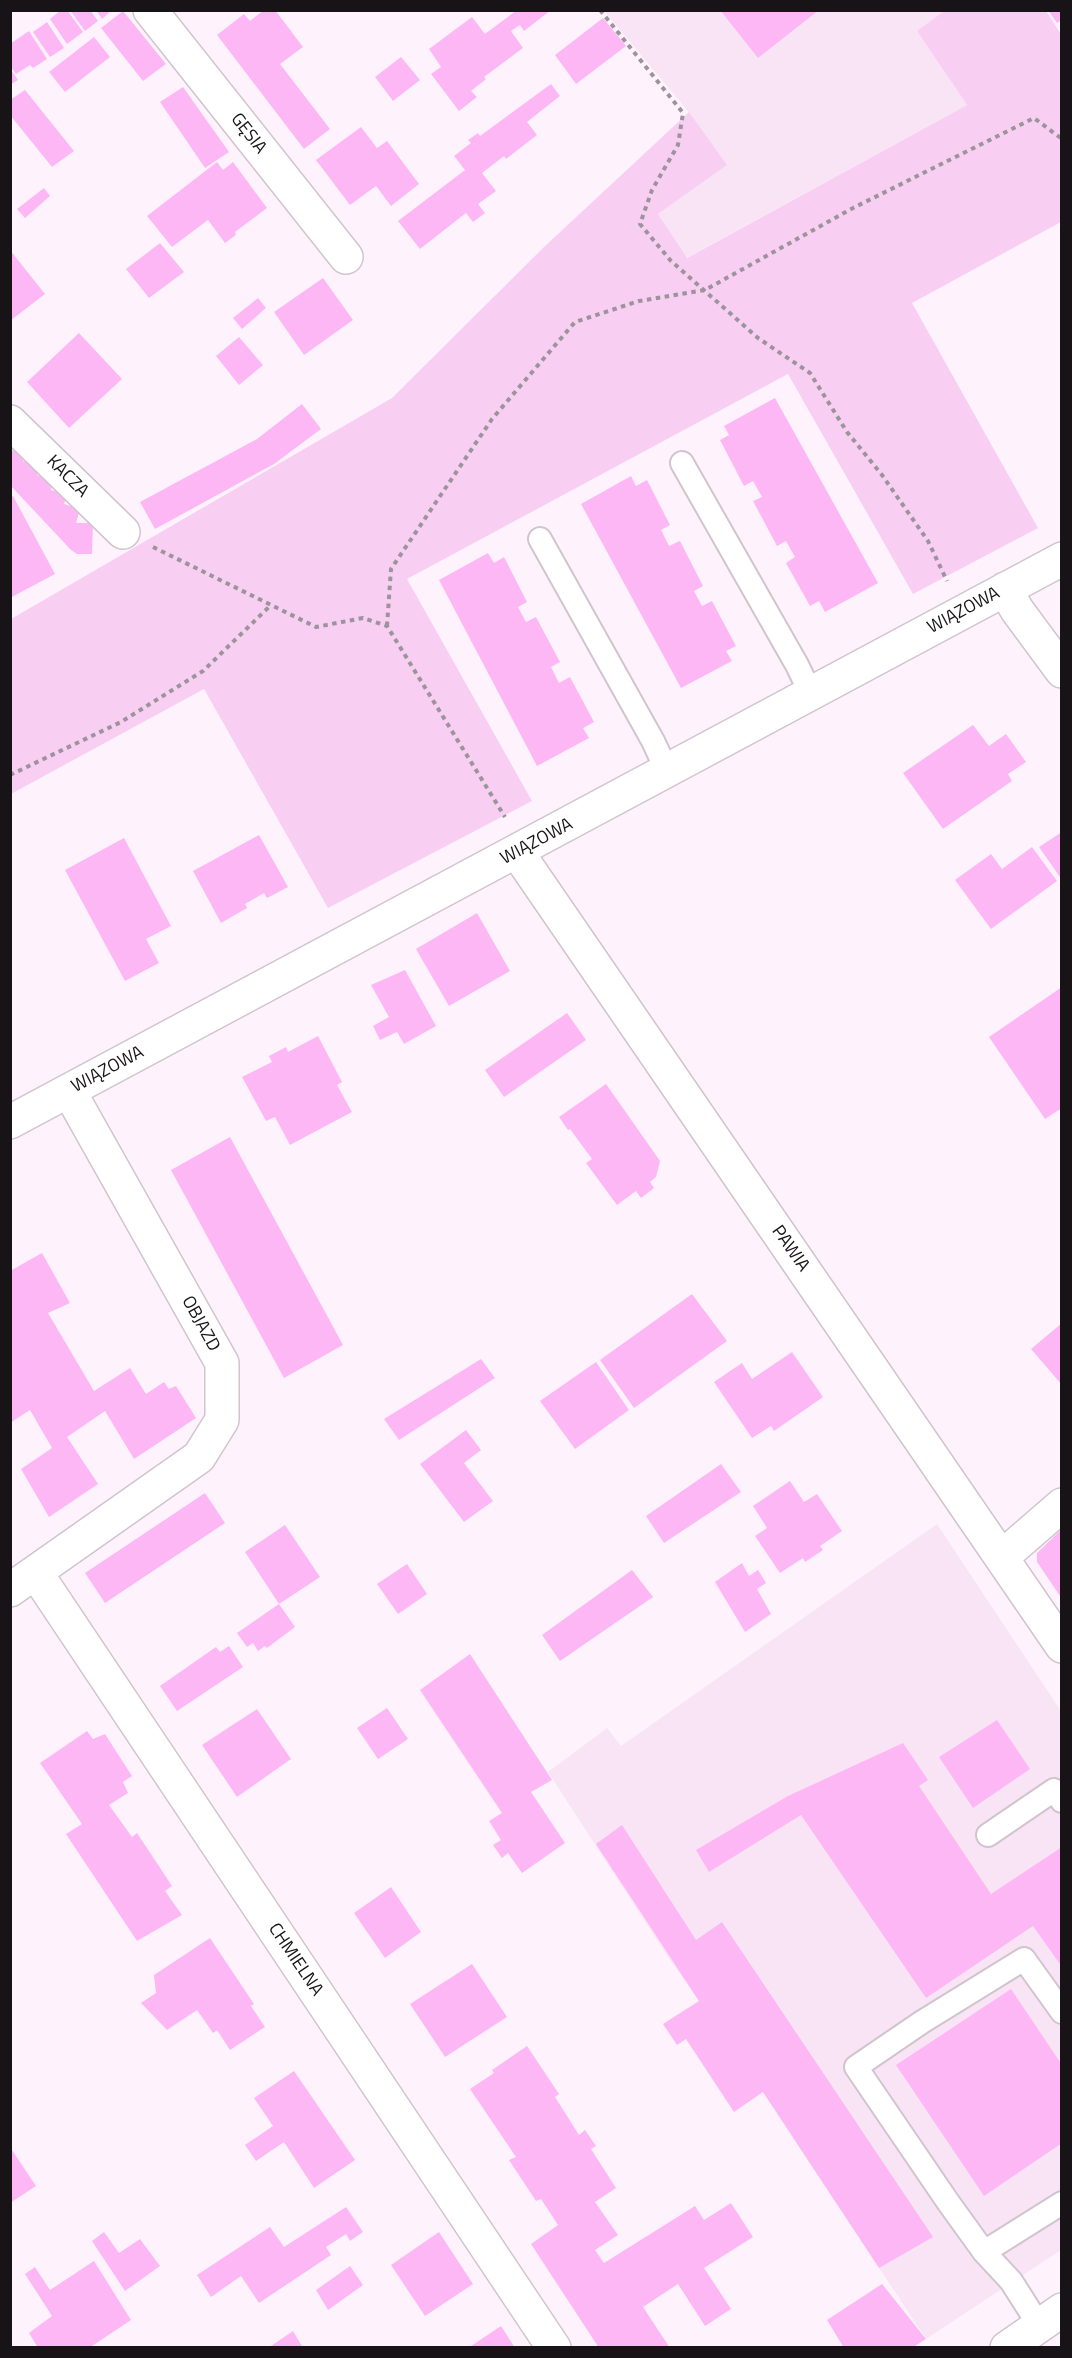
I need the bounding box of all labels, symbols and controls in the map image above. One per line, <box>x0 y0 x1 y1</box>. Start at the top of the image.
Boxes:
street label: GĘSIA <box>225 109 271 159</box>
street label: KACZA <box>41 451 93 503</box>
street label: WIĄZOWA <box>924 583 1004 639</box>
street label: WIĄZOWA <box>497 814 577 870</box>
street label: WIĄZOWA <box>68 1042 148 1098</box>
street label: PAWIA <box>766 1222 814 1276</box>
street label: OBJAZD <box>176 1293 224 1355</box>
street label: CHMIELNA <box>263 1920 327 2000</box>

